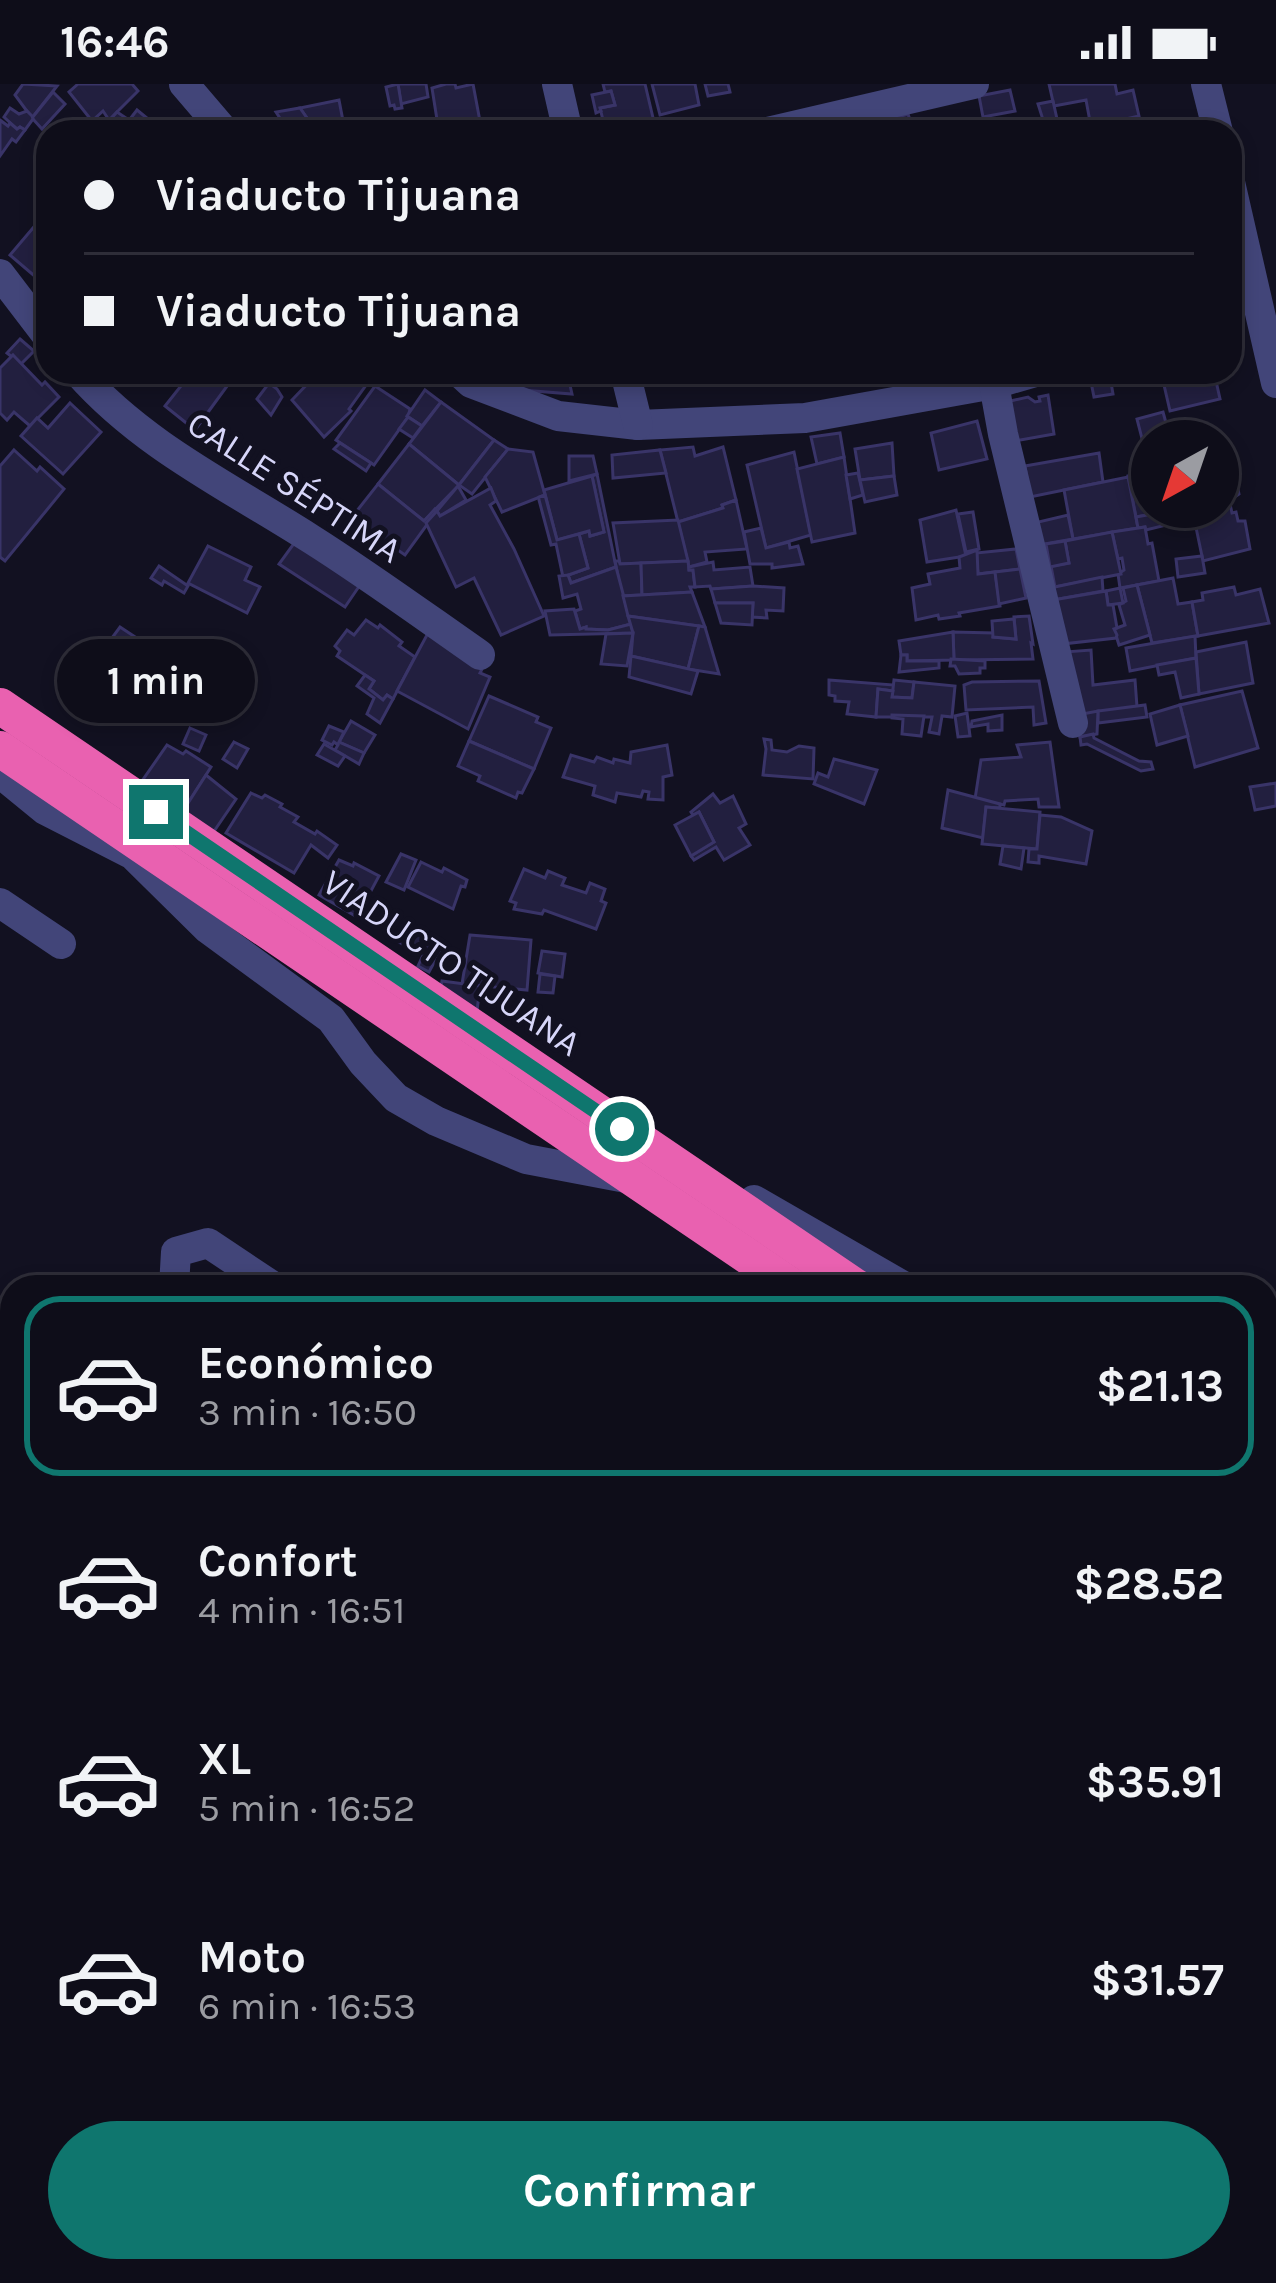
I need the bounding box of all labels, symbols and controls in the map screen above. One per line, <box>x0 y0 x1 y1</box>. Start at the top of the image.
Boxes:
text: 16:46 <box>60 16 170 68</box>
text: Viaducto Tijuana <box>156 169 521 221</box>
text: Viaducto Tijuana <box>156 285 521 337</box>
street label: CALLE SÉPTIMA <box>180 401 410 572</box>
north arrow <box>1131 420 1239 528</box>
map controls <box>1131 420 1239 528</box>
callout: 1 min <box>57 638 255 722</box>
text: 1 min <box>107 658 205 704</box>
route end <box>129 785 183 839</box>
street label: VIADUCTO TIJUANA <box>314 861 588 1065</box>
route start <box>595 1102 649 1156</box>
icon: car <box>54 1332 162 1440</box>
text: Económico <box>198 1337 434 1389</box>
text: $21.13 <box>1096 1360 1224 1412</box>
text: 3 min · 16:50 <box>198 1389 417 1435</box>
icon: car <box>54 1530 162 1638</box>
text: Confort <box>198 1535 357 1587</box>
text: $28.52 <box>1074 1558 1224 1610</box>
text: 4 min · 16:51 <box>198 1587 405 1633</box>
icon: car <box>54 1728 162 1836</box>
text: XL <box>198 1733 251 1785</box>
text: $35.91 <box>1086 1756 1224 1808</box>
text: 5 min · 16:52 <box>198 1785 415 1831</box>
icon: car <box>54 1926 162 2034</box>
text: Moto <box>198 1931 306 1983</box>
text: $31.57 <box>1091 1954 1224 2006</box>
text: 6 min · 16:53 <box>198 1983 416 2029</box>
button: Confirmar <box>48 2121 1230 2259</box>

